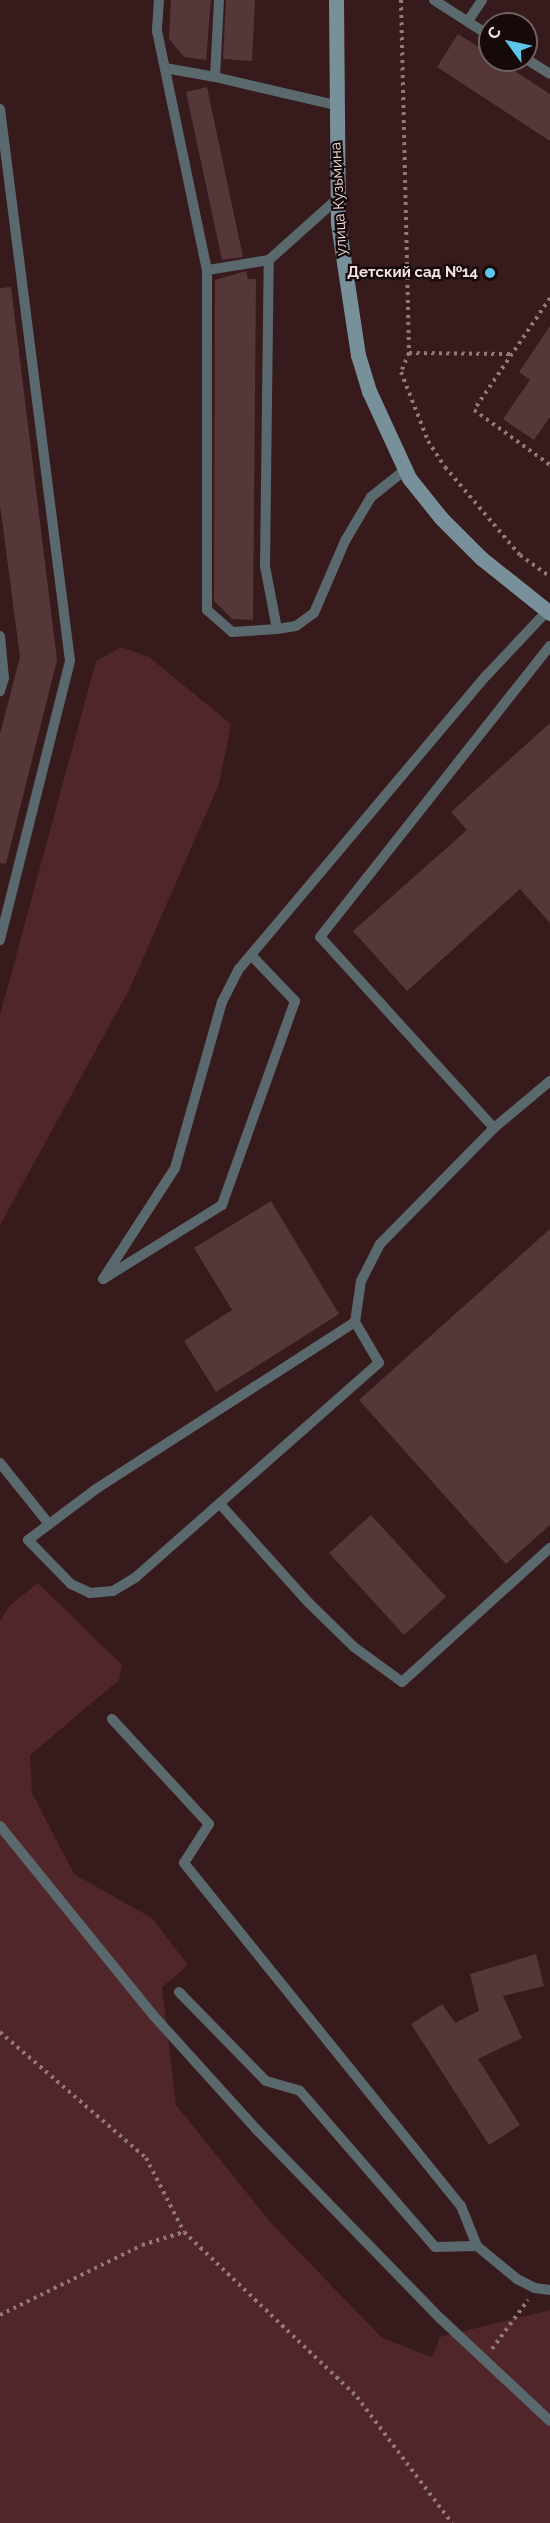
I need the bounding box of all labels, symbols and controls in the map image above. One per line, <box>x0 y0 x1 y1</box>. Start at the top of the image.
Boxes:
north arrow <box>478 12 538 72</box>
text: С <box>483 23 505 43</box>
street label: улица Кузьмина <box>327 142 351 256</box>
place label: Детский сад №14 <box>347 264 478 282</box>
marker: Детский сад №14 <box>483 266 497 280</box>

